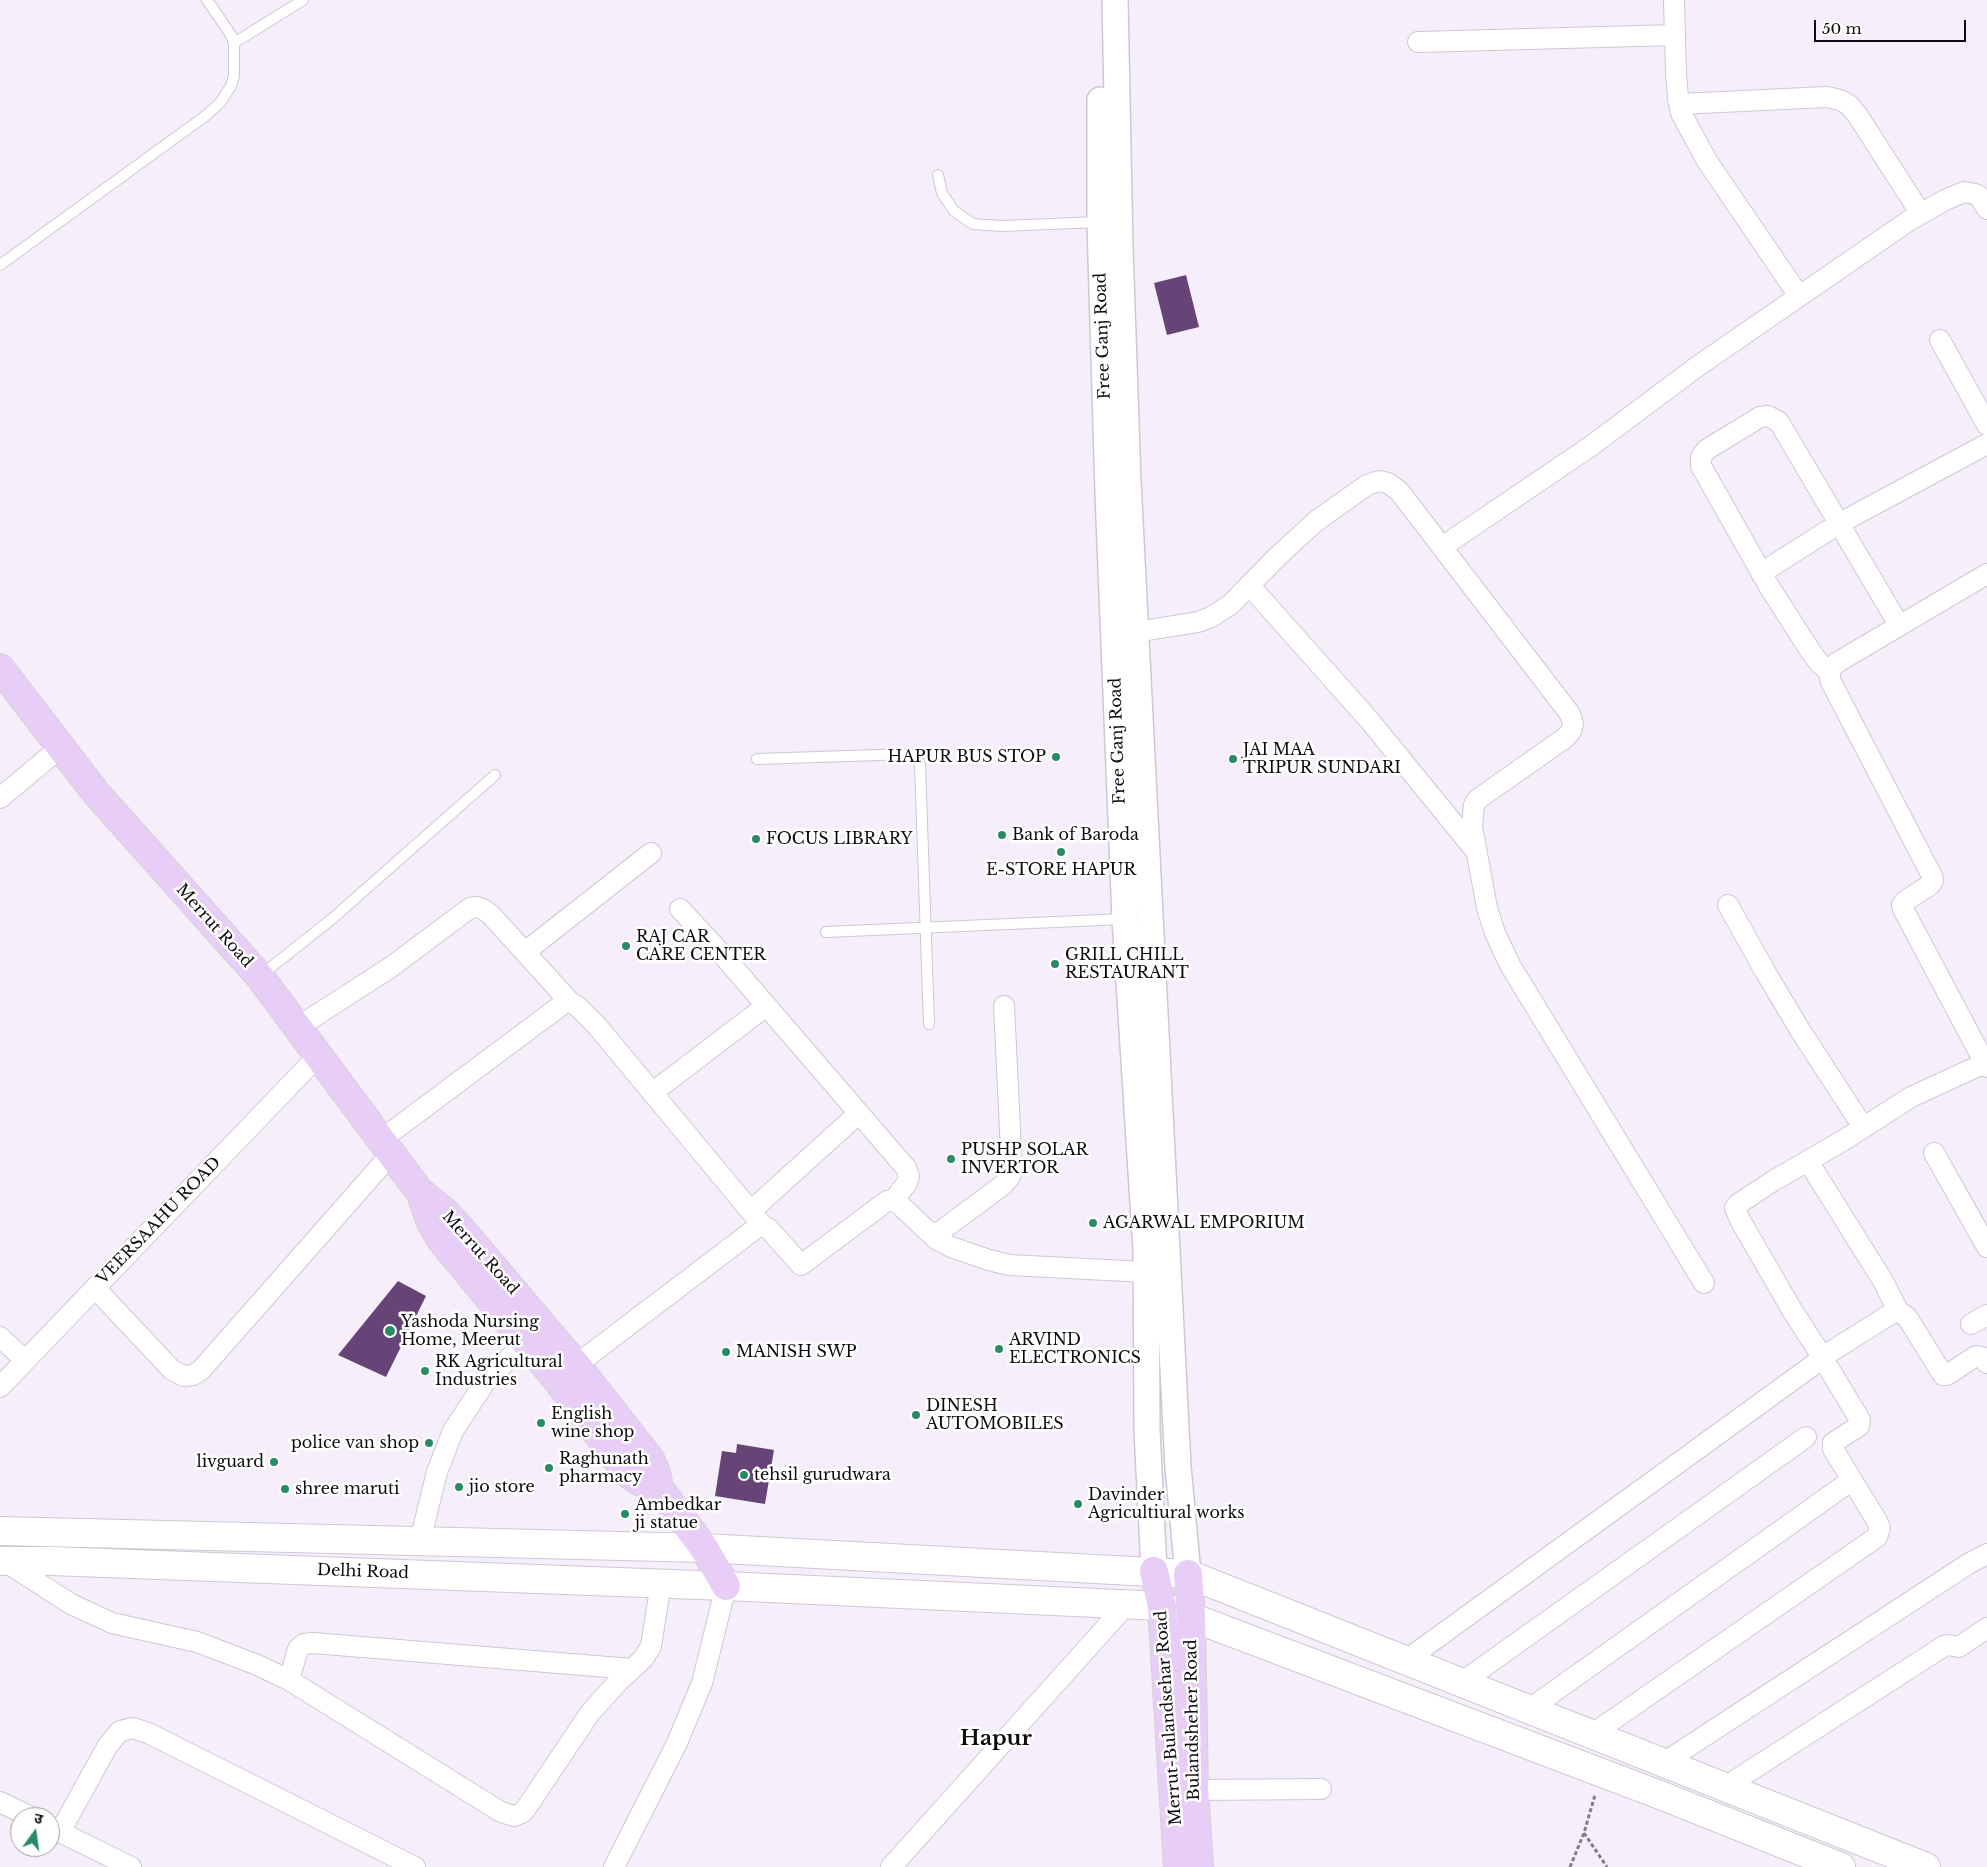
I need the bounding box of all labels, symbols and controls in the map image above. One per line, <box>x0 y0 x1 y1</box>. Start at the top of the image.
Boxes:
scale bar <box>1817 10 1970 42</box>
text: 50 m <box>1822 19 1862 38</box>
street label: Free Ganj Road <box>1091 272 1115 400</box>
street label: Free Ganj Road <box>1106 677 1130 805</box>
place label: JAI MAA TRIPUR SUNDARI <box>1243 740 1401 778</box>
place label: HAPUR BUS STOP <box>887 747 1046 767</box>
marker: HAPUR BUS STOP <box>1050 751 1062 763</box>
marker: JAI MAA TRIPUR SUNDARI <box>1227 753 1239 765</box>
place label: Bank of Baroda <box>1012 825 1139 845</box>
place label: FOCUS LIBRARY <box>766 829 912 849</box>
marker: Bank of Baroda <box>996 829 1008 841</box>
marker: FOCUS LIBRARY <box>750 833 762 845</box>
marker: E-STORE HAPUR <box>1055 846 1067 858</box>
place label: E-STORE HAPUR <box>986 860 1136 880</box>
street label: Merrut Road <box>172 880 256 972</box>
place label: RAJ CAR CARE CENTER <box>636 927 766 965</box>
marker: RAJ CAR CARE CENTER <box>620 940 632 952</box>
place label: GRILL CHILL RESTAURANT <box>1065 945 1189 983</box>
marker: GRILL CHILL RESTAURANT <box>1049 958 1061 970</box>
place label: PUSHP SOLAR INVERTOR <box>961 1140 1088 1178</box>
street label: VEERSAAHU ROAD <box>93 1153 225 1289</box>
marker: PUSHP SOLAR INVERTOR <box>945 1153 957 1165</box>
street label: Merrut Road <box>438 1207 522 1299</box>
place label: AGARWAL EMPORIUM <box>1103 1213 1305 1233</box>
marker: AGARWAL EMPORIUM <box>1087 1217 1099 1229</box>
place label: Yashoda Nursing Home, Meerut <box>401 1312 539 1350</box>
marker: Yashoda Nursing Home, Meerut <box>383 1324 397 1338</box>
place label: ARVIND ELECTRONICS <box>1009 1330 1141 1368</box>
place label: MANISH SWP <box>736 1342 857 1362</box>
marker: ARVIND ELECTRONICS <box>993 1343 1005 1355</box>
marker: MANISH SWP <box>720 1346 732 1358</box>
place label: RK Agricultural Industries <box>435 1352 563 1390</box>
marker: RK Agricultural Industries <box>419 1365 431 1377</box>
place label: DINESH AUTOMOBILES <box>926 1396 1064 1434</box>
place label: English wine shop <box>551 1404 634 1442</box>
marker: DINESH AUTOMOBILES <box>910 1409 922 1421</box>
marker: English wine shop <box>535 1417 547 1429</box>
place label: police van shop <box>291 1433 419 1453</box>
marker: police van shop <box>423 1437 435 1449</box>
place label: Raghunath pharmacy <box>559 1449 649 1487</box>
place label: livguard <box>196 1452 264 1472</box>
marker: livguard <box>268 1456 280 1468</box>
marker: Raghunath pharmacy <box>543 1462 555 1474</box>
place label: tehsil gurudwara <box>754 1465 891 1485</box>
marker: tehsil gurudwara <box>738 1469 750 1481</box>
place label: jio store <box>469 1477 535 1497</box>
place label: shree maruti <box>295 1479 400 1499</box>
marker: jio store <box>453 1481 465 1493</box>
marker: shree maruti <box>279 1483 291 1495</box>
place label: Davinder Agricultiural works <box>1088 1485 1245 1523</box>
place label: Ambedkar ji statue <box>635 1495 721 1533</box>
marker: Davinder Agricultiural works <box>1072 1498 1084 1510</box>
marker: Ambedkar ji statue <box>619 1508 631 1520</box>
street label: Delhi Road <box>317 1561 409 1583</box>
street label: Merrut-Bulandsehar Road <box>1152 1610 1186 1826</box>
street label: Bulandsheher Road <box>1182 1639 1204 1801</box>
district label: Hapur <box>960 1726 1032 1752</box>
north arrow <box>10 1807 60 1857</box>
text: उ <box>32 1809 45 1828</box>

